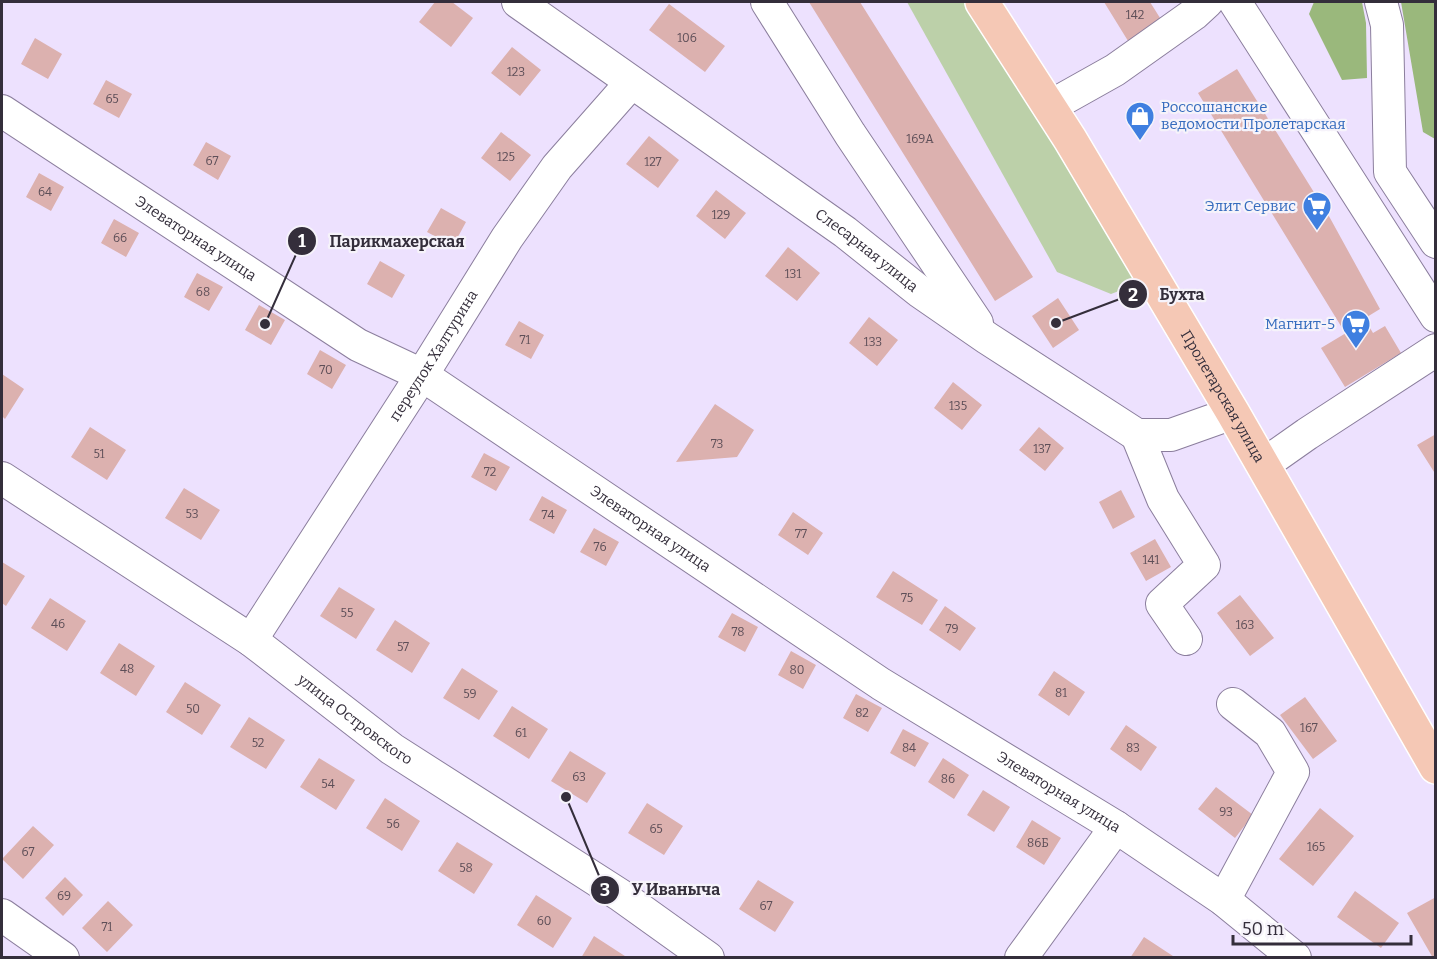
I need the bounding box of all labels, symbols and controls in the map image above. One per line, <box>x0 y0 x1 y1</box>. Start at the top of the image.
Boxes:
house number: 142 <box>1126 8 1144 22</box>
house number: 106 <box>677 31 697 45</box>
house number: 123 <box>507 65 525 79</box>
house number: 65 <box>105 92 119 106</box>
place label: Россошанские ведомости Пролетарская <box>1161 98 1346 133</box>
shop icon: Россошанские ведомости Пролетарская <box>1124 100 1156 142</box>
house number: 169А <box>906 132 934 146</box>
house number: 125 <box>497 150 515 164</box>
house number: 67 <box>206 154 218 168</box>
house number: 127 <box>644 155 662 169</box>
house number: 64 <box>38 185 52 199</box>
supermarket icon: Элит Сервис <box>1301 190 1333 232</box>
street label: Элеваторная улица <box>132 192 260 285</box>
place label: Элит Сервис <box>1205 197 1296 215</box>
street label: Слесарная улица <box>812 205 922 296</box>
house number: 129 <box>712 208 730 222</box>
callout: Парикмахерская <box>287 224 476 258</box>
text: 1 <box>298 230 306 252</box>
house number: 66 <box>113 231 127 245</box>
text: Парикмахерская <box>329 232 465 251</box>
house number: 131 <box>785 267 801 281</box>
callout: Бухта <box>1118 277 1217 311</box>
text: 2 <box>1128 284 1138 306</box>
house number: 68 <box>196 285 210 299</box>
text: Бухта <box>1160 285 1204 304</box>
street label: переулок Халтурина <box>386 287 482 425</box>
supermarket icon: Магнит-5 <box>1340 308 1372 350</box>
place label: Магнит-5 <box>1265 315 1335 333</box>
street label: Пролетарская улица <box>1177 327 1268 466</box>
house number: 71 <box>520 333 531 347</box>
house number: 133 <box>864 335 882 349</box>
house number: 70 <box>319 363 333 377</box>
house number: 135 <box>949 399 967 413</box>
house number: 73 <box>711 437 723 451</box>
house number: 137 <box>1033 442 1051 456</box>
house number: 51 <box>93 447 105 461</box>
house number: 72 <box>484 465 496 479</box>
street label: Элеваторная улица <box>587 482 714 576</box>
house number: 53 <box>186 507 199 521</box>
house number: 74 <box>542 508 554 522</box>
house number: 77 <box>795 527 807 541</box>
house number: 76 <box>594 540 606 554</box>
house number: 141 <box>1143 553 1159 567</box>
house number: 75 <box>901 591 913 605</box>
house number: 55 <box>341 606 353 620</box>
house number: 46 <box>51 617 65 631</box>
house number: 163 <box>1236 618 1254 632</box>
house number: 79 <box>946 622 958 636</box>
house number: 78 <box>731 625 745 639</box>
house number: 57 <box>397 640 409 654</box>
house number: 48 <box>120 662 134 676</box>
house number: 80 <box>790 663 804 677</box>
street label: улица Островского <box>293 670 416 769</box>
house number: 81 <box>1055 686 1067 700</box>
house number: 59 <box>463 687 477 701</box>
house number: 50 <box>186 702 200 716</box>
house number: 82 <box>855 706 869 720</box>
house number: 167 <box>1300 721 1318 735</box>
house number: 61 <box>515 726 527 740</box>
house number: 52 <box>252 736 264 750</box>
house number: 84 <box>902 741 916 755</box>
house number: 83 <box>1126 741 1140 755</box>
street label: Элеваторная улица <box>994 748 1124 837</box>
house number: 63 <box>572 770 586 784</box>
house number: 86 <box>941 772 955 786</box>
house number: 54 <box>321 777 335 791</box>
house number: 93 <box>1219 805 1233 819</box>
house number: 56 <box>386 817 400 831</box>
house number: 65 <box>649 822 663 836</box>
house number: 86Б <box>1027 836 1049 850</box>
house number: 165 <box>1307 840 1325 854</box>
house number: 67 <box>22 845 34 859</box>
house number: 58 <box>459 861 473 875</box>
callout: У Иваныча <box>590 873 732 907</box>
text: 3 <box>600 879 610 901</box>
text: У Иваныча <box>632 880 720 899</box>
house number: 69 <box>57 889 71 903</box>
house number: 67 <box>760 899 772 913</box>
scale bar <box>1233 908 1412 946</box>
house number: 60 <box>537 914 551 928</box>
text: 50 m <box>1242 918 1284 940</box>
house number: 71 <box>102 920 113 934</box>

